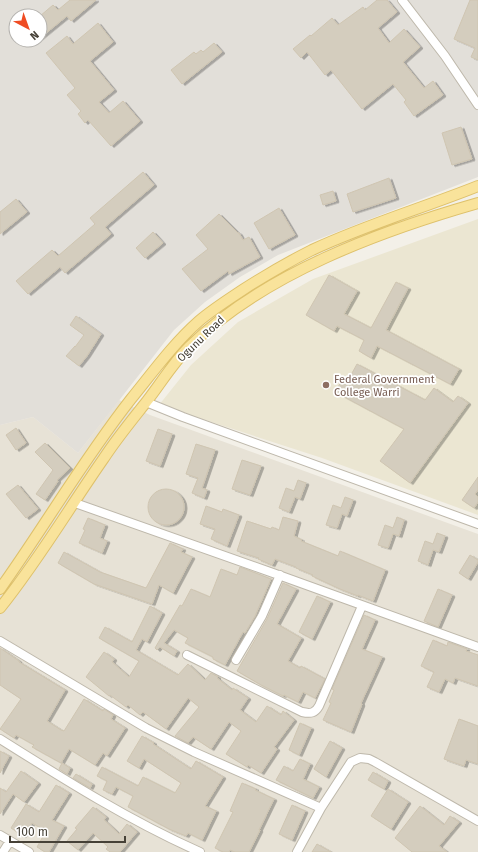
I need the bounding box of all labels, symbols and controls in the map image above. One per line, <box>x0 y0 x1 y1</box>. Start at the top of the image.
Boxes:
north arrow <box>8 8 48 48</box>
text: N <box>27 28 41 42</box>
street label: Ogunu Road <box>175 313 227 365</box>
place label: Federal Government College Warri <box>334 373 435 399</box>
marker: Federal Government College Warri <box>321 380 331 390</box>
scale bar <box>10 818 125 844</box>
text: 100 m <box>16 825 48 839</box>

